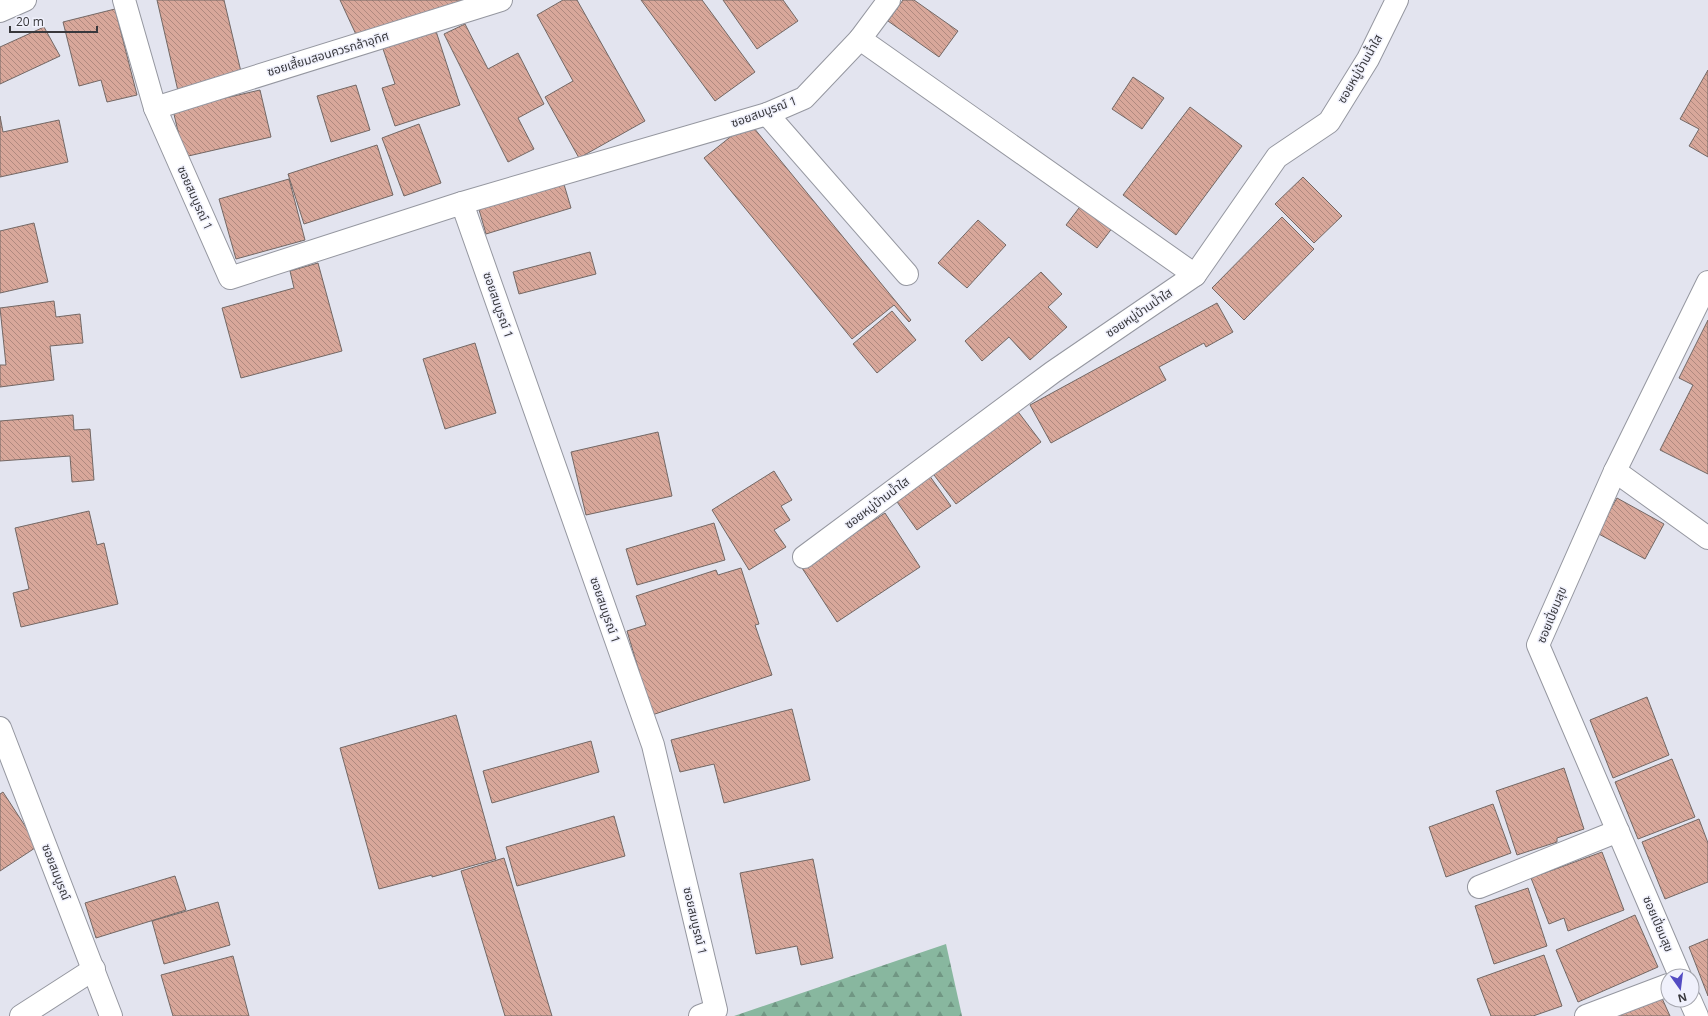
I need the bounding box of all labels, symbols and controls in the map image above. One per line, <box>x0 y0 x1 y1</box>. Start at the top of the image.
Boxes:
scale bar <box>10 8 97 34</box>
text: 20 m <box>16 13 44 30</box>
street label: ซอยเสี้ยมสอนควรกล้าอุทิศ <box>265 27 391 80</box>
street label: ซอยหมู่บ้านน้ำใส <box>1333 31 1386 106</box>
street label: ซอยสมบูรณ์ 1 <box>729 92 799 131</box>
street label: ซอยสมบูรณ์ 1 <box>174 163 217 233</box>
street label: ซอยสมบูรณ์ 1 <box>479 269 518 340</box>
street label: ซอยหมู่บ้านน้ำใส <box>1102 284 1176 341</box>
street label: ซอยหมู่บ้านน้ำใส <box>841 473 913 533</box>
street label: ซอยสมบูรณ์ 1 <box>586 574 625 645</box>
street label: ซอยเปี่ยมสุข <box>1533 584 1571 645</box>
street label: ซอยสมบูรณ์ <box>38 841 75 902</box>
street label: ซอยสมบูรณ์ 1 <box>679 885 712 956</box>
street label: ซอยเปี่ยมสุข <box>1639 893 1678 954</box>
north arrow <box>1660 968 1700 1008</box>
text: N <box>1676 990 1689 1007</box>

